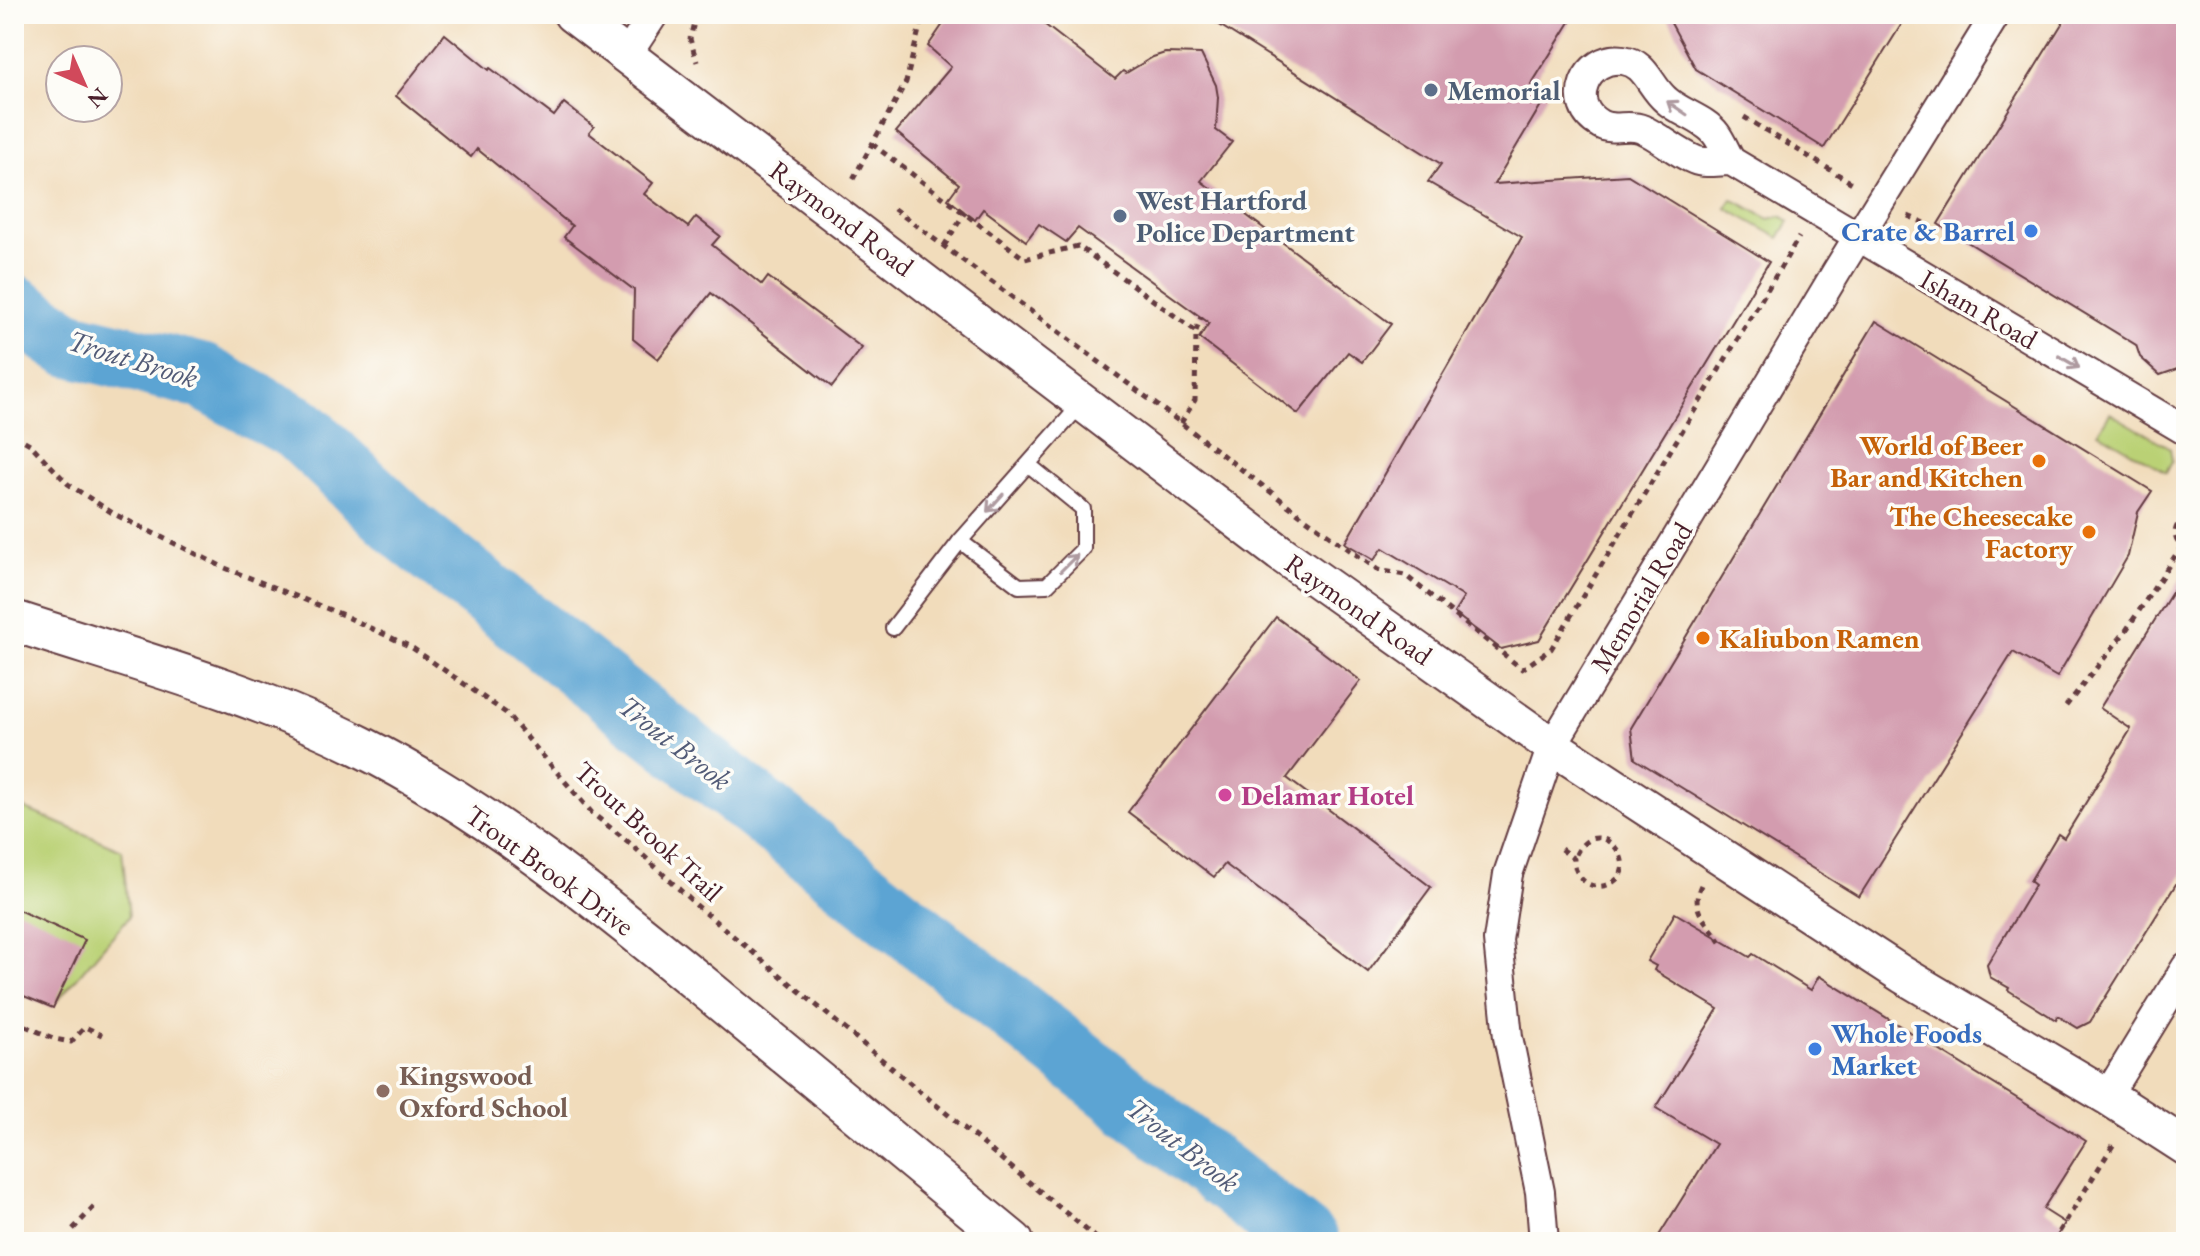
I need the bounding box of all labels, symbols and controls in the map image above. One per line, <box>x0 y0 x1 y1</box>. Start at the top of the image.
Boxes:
north arrow <box>44 44 124 124</box>
place label: Memorial <box>1447 72 1561 108</box>
text: N <box>81 81 114 114</box>
marker: Memorial <box>1422 81 1440 99</box>
one-way arrow <box>1667 100 1689 116</box>
street label: Raymond Road <box>763 152 922 285</box>
place label: West Hartford Police Department <box>1136 182 1355 250</box>
marker: West Hartford Police Department <box>1111 207 1129 225</box>
place label: Crate & Barrel <box>1841 213 2015 249</box>
marker: Crate & Barrel <box>2022 222 2040 240</box>
street label: Isham Road <box>1914 261 2045 358</box>
water label: Trout Brook <box>64 320 203 397</box>
one-way arrow <box>2057 354 2080 370</box>
place label: World of Beer Bar and Kitchen <box>1830 427 2023 495</box>
marker: World of Beer Bar and Kitchen <box>2030 452 2048 470</box>
one-way arrow <box>985 493 1004 513</box>
place label: The Cheesecake Factory <box>1889 498 2074 566</box>
street label: Memorial Road <box>1582 514 1701 679</box>
marker: The Cheesecake Factory <box>2080 523 2098 541</box>
street label: Raymond Road <box>1278 545 1440 674</box>
one-way arrow <box>1060 553 1079 573</box>
place label: Kaliubon Ramen <box>1719 620 1920 656</box>
marker: Kaliubon Ramen <box>1694 629 1712 647</box>
water label: Trout Brook <box>611 686 740 799</box>
street label: Trout Brook Trail <box>567 753 731 909</box>
place label: Delamar Hotel <box>1241 777 1414 813</box>
marker: Delamar Hotel <box>1216 786 1234 804</box>
street label: Trout Brook Drive <box>459 797 642 943</box>
place label: Whole Foods Market <box>1831 1015 1982 1083</box>
marker: Whole Foods Market <box>1806 1040 1824 1058</box>
place label: Kingswood Oxford School <box>399 1057 568 1125</box>
marker: Kingswood Oxford School <box>374 1082 392 1100</box>
water label: Trout Brook <box>1119 1088 1248 1201</box>

